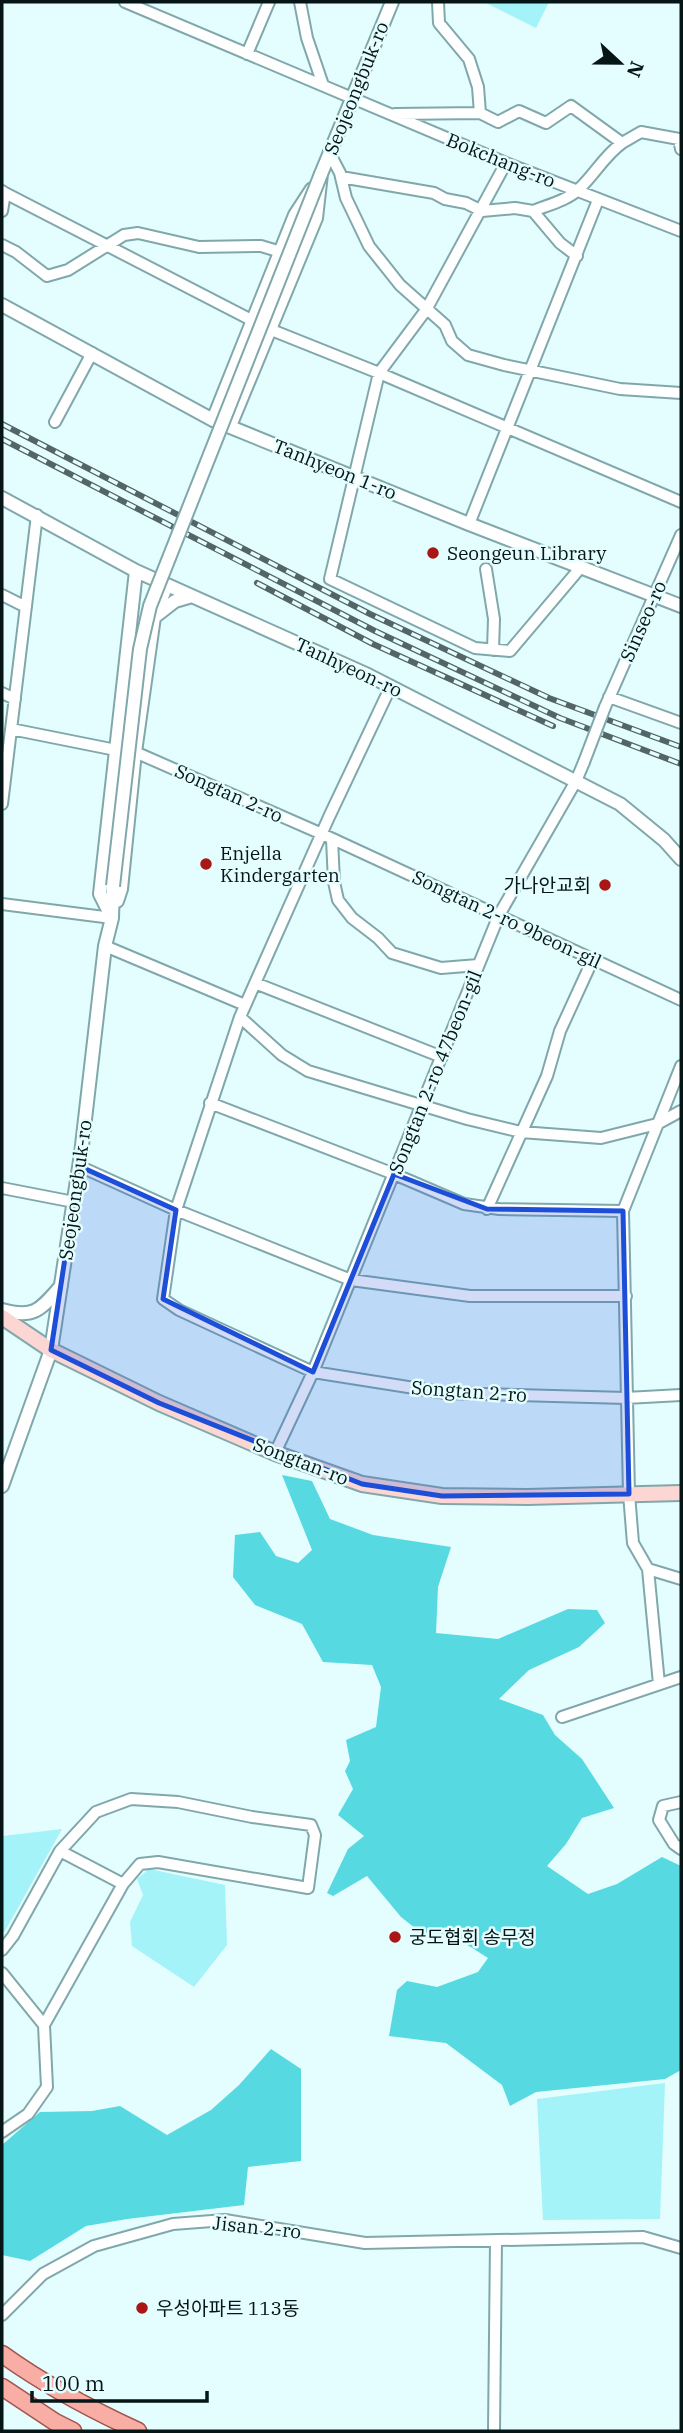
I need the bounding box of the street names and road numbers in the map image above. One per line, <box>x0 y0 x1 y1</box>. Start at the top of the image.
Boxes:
street label: Seojeongbuk-ro <box>318 18 394 158</box>
street label: Bokchang-ro <box>443 127 559 193</box>
street label: Tanhyeon 1-ro <box>270 433 400 505</box>
street label: Sinseo-ro <box>614 577 672 665</box>
street label: Tanhyeon-ro <box>292 632 406 702</box>
street label: Songtan 2-ro <box>171 758 287 828</box>
street label: Songtan 2-ro 9beon-gil <box>409 865 606 974</box>
street label: Songtan 2-ro 47beon-gil <box>383 966 487 1177</box>
street label: Seojeongbuk-ro <box>53 1118 97 1262</box>
street label: Songtan 2-ro <box>410 1375 528 1407</box>
street label: Songtan-ro <box>250 1432 352 1490</box>
street label: Jisan 2-ro <box>212 2210 302 2244</box>

